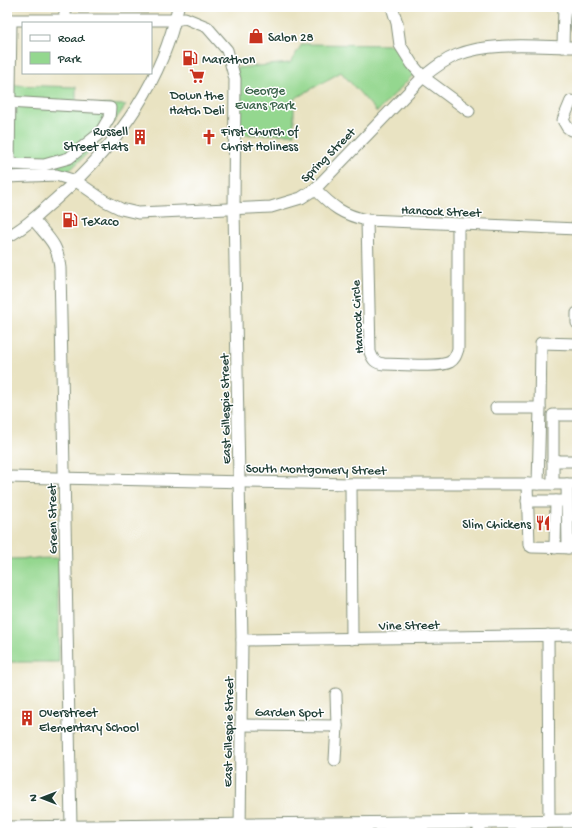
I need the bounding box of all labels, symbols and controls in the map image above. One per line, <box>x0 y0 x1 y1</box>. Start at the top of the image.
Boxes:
legend <box>22 22 152 74</box>
shop icon: Salon 28 <box>247 27 265 45</box>
place label: Salon 28 <box>268 31 314 46</box>
text: Road <box>58 33 85 47</box>
fuel station icon: Marathon <box>181 49 199 67</box>
text: Park <box>57 53 83 67</box>
place label: Marathon <box>202 53 256 68</box>
supermarket icon: Down the Hatch Deli <box>188 67 206 85</box>
park label: George Evans Park <box>235 84 296 114</box>
place label: Down the Hatch Deli <box>169 89 225 119</box>
street label: Spring Street <box>298 124 360 186</box>
place label: Russell Street Flats <box>63 125 129 155</box>
place label: First Church of Christ Holiness <box>220 125 299 155</box>
building icon: Russell Street Flats <box>131 128 149 146</box>
church icon: First Church of Christ Holiness <box>200 128 218 146</box>
street label: Hancock Street <box>401 204 483 221</box>
fuel station icon: Texaco <box>61 211 79 229</box>
place label: Texaco <box>81 215 119 230</box>
street label: Hancock Circle <box>349 279 368 354</box>
street label: East Gillespie Street <box>218 352 235 464</box>
street label: South Montgomery Street <box>246 462 388 479</box>
street label: Green Street <box>45 482 62 554</box>
restaurant icon: Slim Chickens <box>534 514 552 532</box>
place label: Slim Chickens <box>462 518 532 533</box>
street label: Vine Street <box>378 618 441 635</box>
street label: East Gillespie Street <box>221 675 238 787</box>
street label: Garden Spot <box>255 705 325 722</box>
place label: Overstreet Elementary School <box>39 706 139 736</box>
building icon: Overstreet Elementary School <box>18 709 36 727</box>
north arrow <box>22 778 62 818</box>
text: N <box>28 794 40 802</box>

